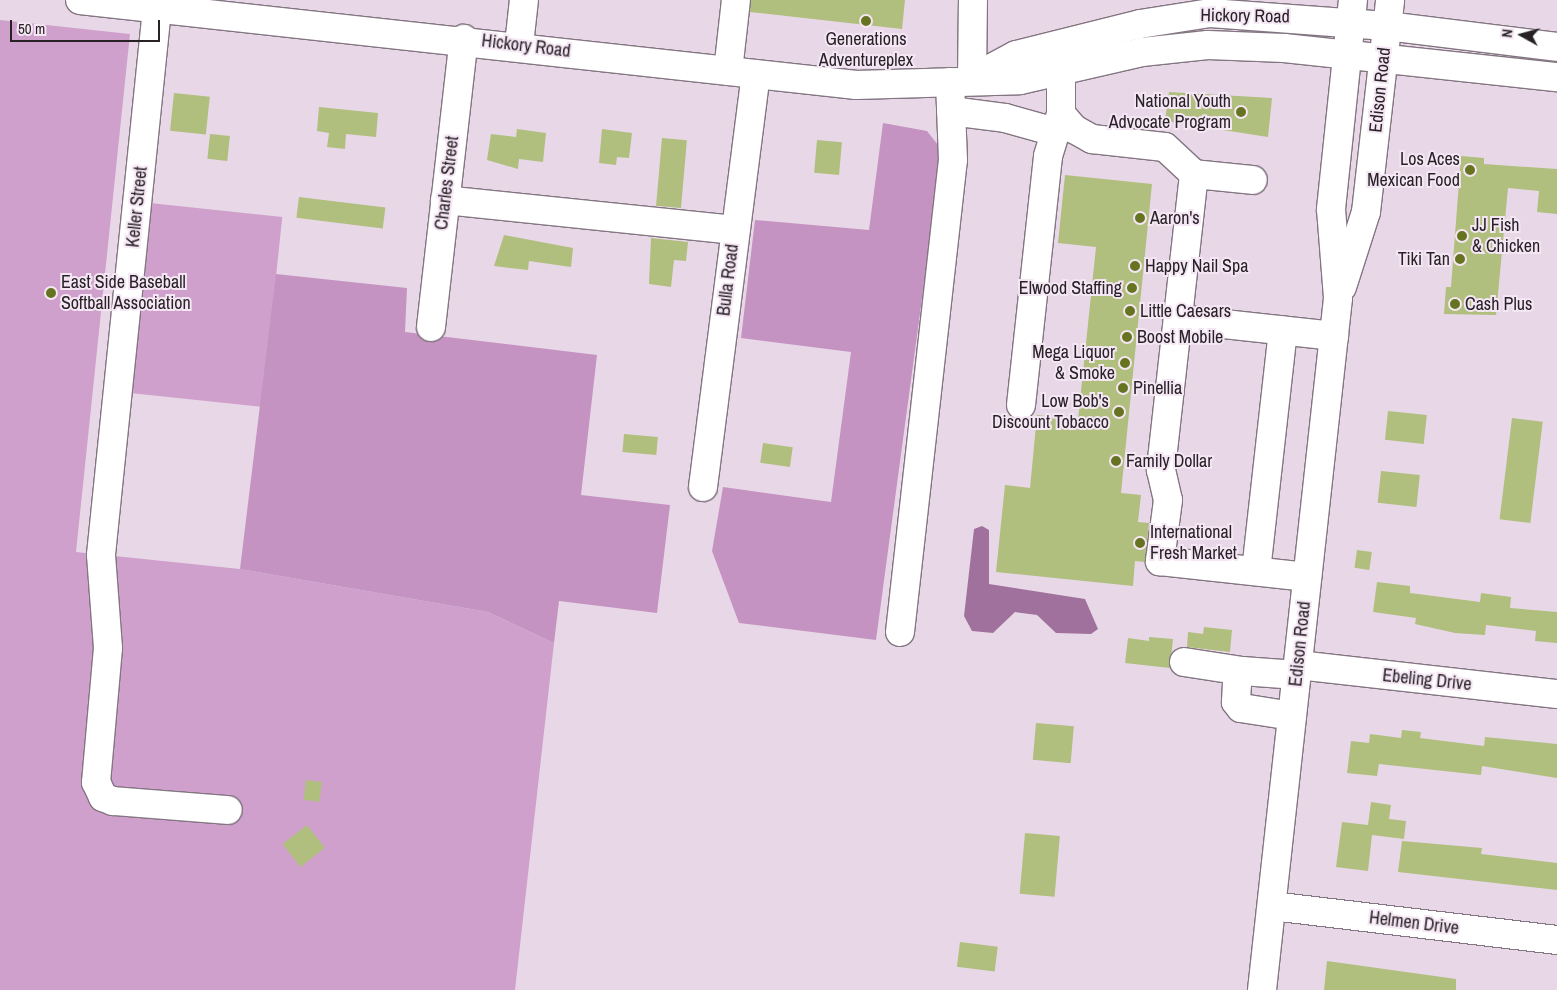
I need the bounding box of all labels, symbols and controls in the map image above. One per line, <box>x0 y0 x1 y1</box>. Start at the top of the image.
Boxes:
street label: Hickory Road <box>1200 4 1290 28</box>
scale bar <box>12 10 162 42</box>
north arrow <box>1497 10 1547 60</box>
marker: Generations Adventureplex <box>860 15 872 27</box>
text: 50 m <box>18 18 45 39</box>
text: N <box>1498 28 1517 38</box>
place label: Generations Adventureplex <box>819 29 913 72</box>
street label: Hickory Road <box>480 30 572 62</box>
street label: Edison Road <box>1365 46 1395 134</box>
place label: National Youth Advocate Program <box>1109 91 1231 134</box>
marker: National Youth Advocate Program <box>1235 106 1247 118</box>
street label: Charles Street <box>431 135 463 231</box>
place label: Los Aces Mexican Food <box>1367 149 1460 192</box>
marker: Los Aces Mexican Food <box>1464 164 1476 176</box>
street label: Keller Street <box>122 165 152 249</box>
place label: Aaron's <box>1150 207 1200 229</box>
marker: Aaron's <box>1134 212 1146 224</box>
place label: JJ Fish & Chicken <box>1472 215 1540 258</box>
marker: JJ Fish & Chicken <box>1456 230 1468 242</box>
street label: Bulla Road <box>713 243 743 317</box>
place label: Tiki Tan <box>1398 248 1450 270</box>
marker: Tiki Tan <box>1454 253 1466 265</box>
place label: Happy Nail Spa <box>1145 255 1248 277</box>
marker: Happy Nail Spa <box>1129 260 1141 272</box>
place label: East Side Baseball Softball Association <box>61 272 191 314</box>
place label: Elwood Staffing <box>1019 277 1122 299</box>
marker: Elwood Staffing <box>1126 282 1138 294</box>
marker: East Side Baseball Softball Association <box>45 287 57 299</box>
place label: Cash Plus <box>1465 293 1532 315</box>
marker: Cash Plus <box>1449 298 1461 310</box>
place label: Little Caesars <box>1140 300 1231 322</box>
marker: Little Caesars <box>1124 305 1136 317</box>
place label: Boost Mobile <box>1137 326 1223 348</box>
marker: Boost Mobile <box>1121 331 1133 343</box>
place label: Mega Liquor & Smoke <box>1032 342 1115 384</box>
marker: Mega Liquor & Smoke <box>1119 357 1131 369</box>
place label: Pinellia <box>1133 377 1182 399</box>
marker: Pinellia <box>1117 382 1129 394</box>
place label: Low Bob's Discount Tobacco <box>992 391 1109 434</box>
marker: Low Bob's Discount Tobacco <box>1113 406 1125 418</box>
place label: Family Dollar <box>1126 450 1212 472</box>
marker: Family Dollar <box>1110 455 1122 467</box>
place label: International Fresh Market <box>1150 522 1237 564</box>
marker: International Fresh Market <box>1134 537 1146 549</box>
street label: Edison Road <box>1285 600 1315 688</box>
street label: Ebeling Drive <box>1381 665 1473 695</box>
street label: Helmen Drive <box>1368 907 1460 939</box>

